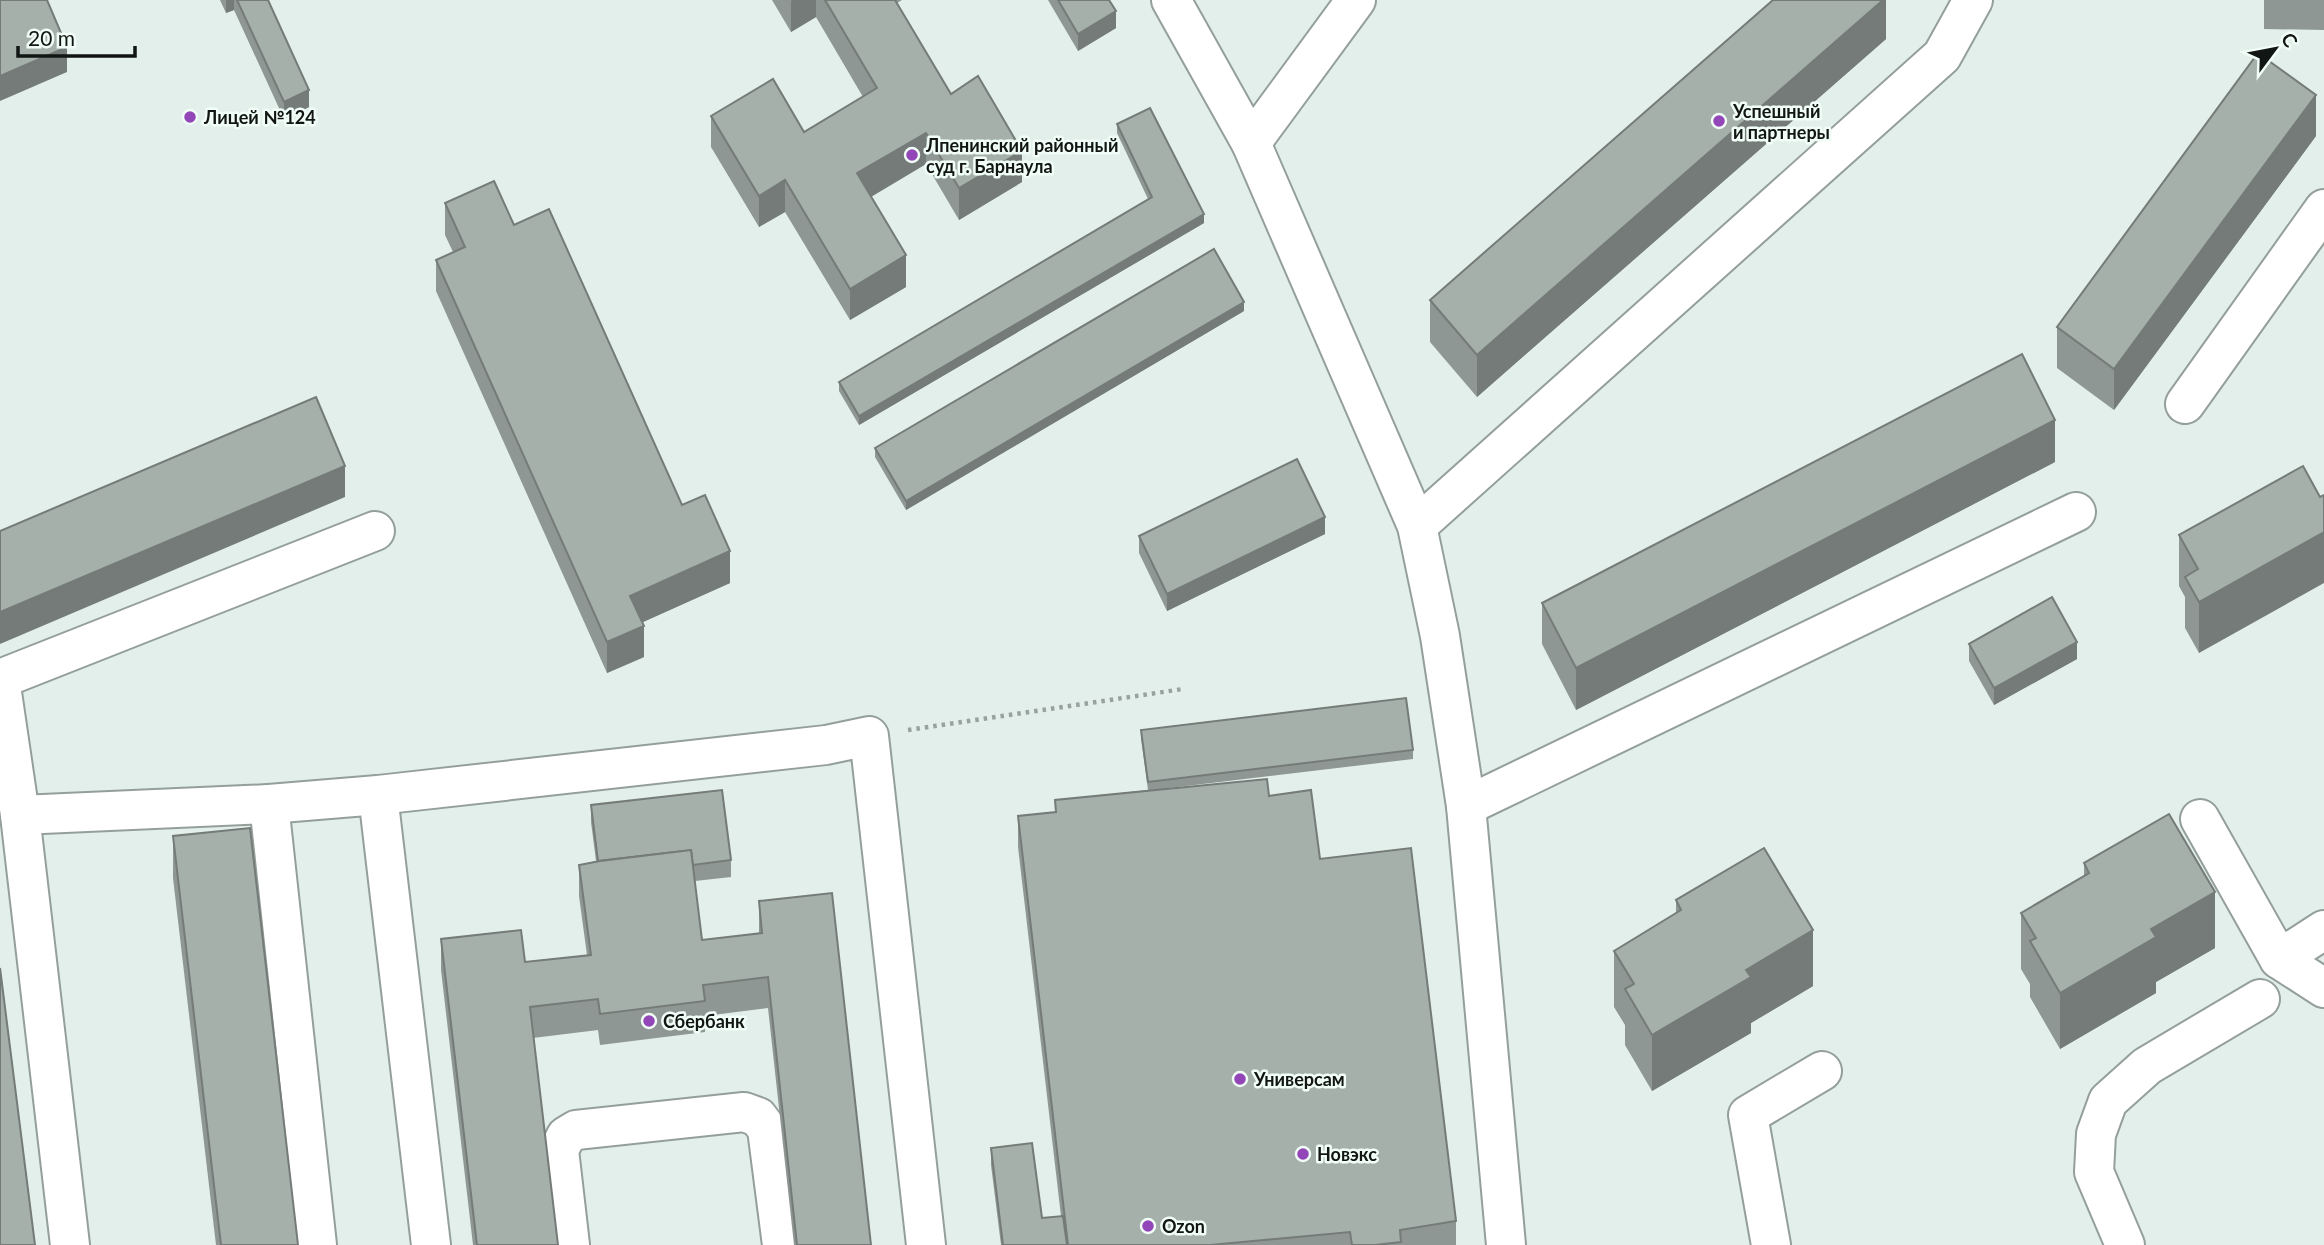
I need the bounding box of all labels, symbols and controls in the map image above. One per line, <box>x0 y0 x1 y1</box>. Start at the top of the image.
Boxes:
scale bar <box>18 14 135 58</box>
north arrow <box>2240 14 2310 84</box>
text: 20 m <box>28 25 75 50</box>
text: С <box>2277 28 2303 52</box>
place label: Успешный и партнеры <box>1732 100 1830 143</box>
place label: Лицей №124 <box>203 106 316 128</box>
marker: Лицей №124 <box>182 109 198 125</box>
marker: Успешный и партнеры <box>1711 113 1727 129</box>
place label: Лпенинский районный суд г. Барнаула <box>925 134 1118 177</box>
marker: Лпенинский районный суд г. Барнаула <box>904 147 920 163</box>
place label: Сбербанк <box>663 1010 745 1032</box>
marker: Сбербанк <box>641 1013 657 1029</box>
place label: Универсам <box>1253 1068 1345 1090</box>
marker: Универсам <box>1232 1071 1248 1087</box>
place label: Новэкс <box>1317 1143 1377 1165</box>
marker: Новэкс <box>1295 1146 1311 1162</box>
place label: Ozon <box>1162 1215 1205 1237</box>
marker: Ozon <box>1140 1218 1156 1234</box>

